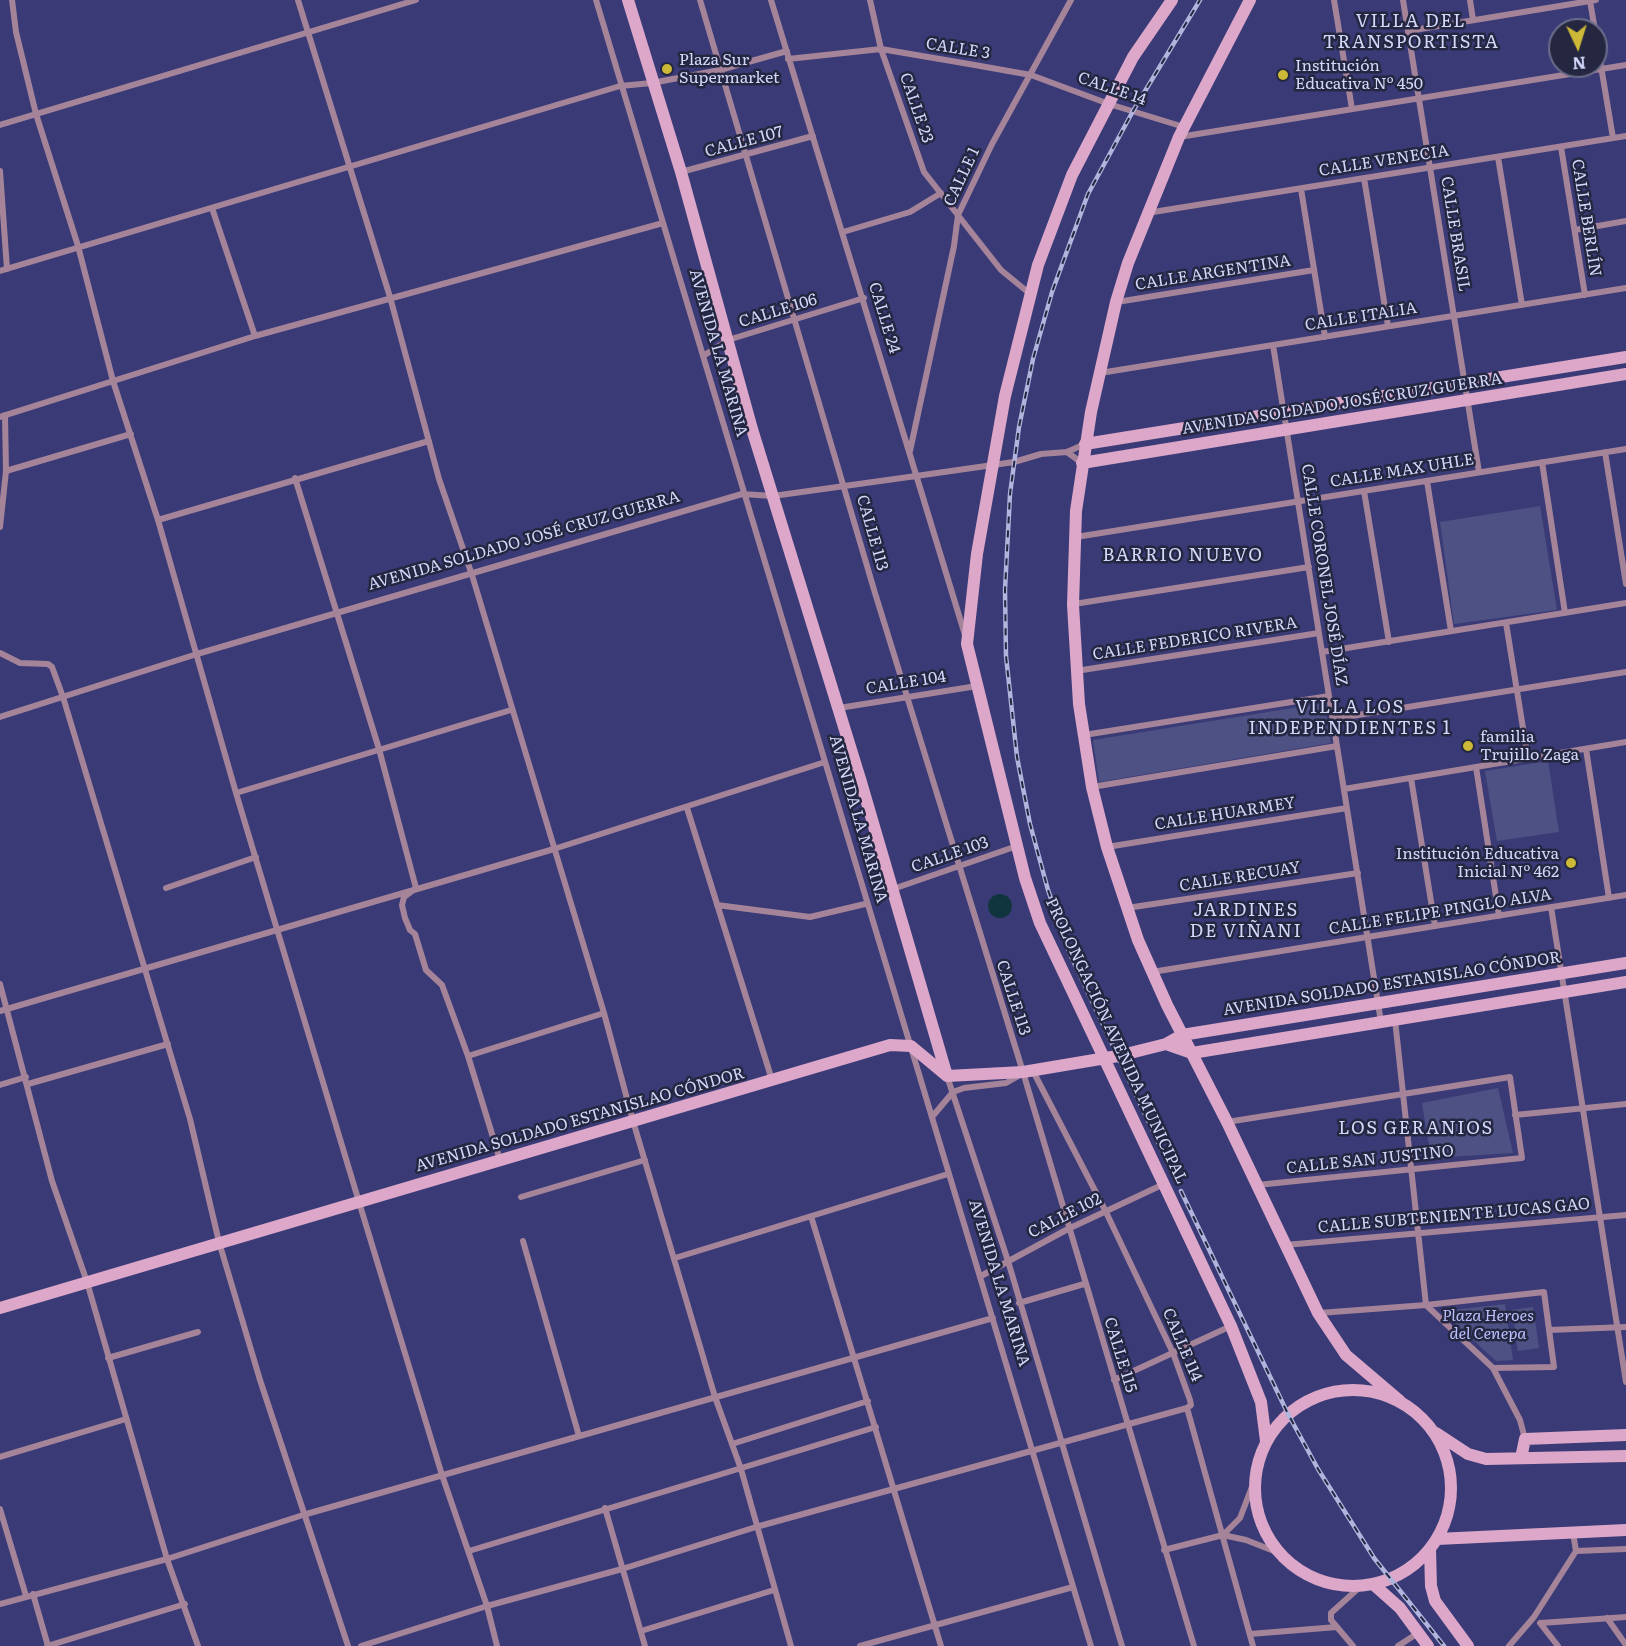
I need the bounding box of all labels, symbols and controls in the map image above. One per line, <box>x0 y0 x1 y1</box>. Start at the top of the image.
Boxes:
district label: VILLA DEL TRANSPORTISTA <box>1323 11 1499 54</box>
north arrow <box>1548 18 1608 78</box>
street label: CALLE 3 <box>924 34 992 64</box>
place label: Plaza Sur Supermarket <box>679 50 779 88</box>
text: N <box>1572 52 1587 76</box>
place label: Institución Educativa Nº 450 <box>1295 56 1423 94</box>
marker: Plaza Sur Supermarket <box>660 62 674 76</box>
street label: CALLE 14 <box>1075 68 1149 110</box>
marker: Institución Educativa Nº 450 <box>1276 68 1290 82</box>
street label: CALLE 23 <box>895 70 937 146</box>
street label: CALLE 107 <box>703 122 785 162</box>
street label: CALLE VENECIA <box>1318 141 1450 181</box>
street label: CALLE 1 <box>940 144 984 210</box>
street label: CALLE BERLÍN <box>1567 158 1605 278</box>
street label: CALLE BRASIL <box>1436 175 1474 293</box>
street label: CALLE ARGENTINA <box>1134 251 1292 295</box>
street label: AVENIDA LA MARINA <box>685 267 751 439</box>
street label: CALLE 24 <box>864 280 904 356</box>
street label: CALLE 106 <box>737 290 819 332</box>
street label: CALLE ITALIA <box>1303 299 1419 335</box>
street label: AVENIDA SOLDADO JOSÉ CRUZ GUERRA <box>1181 369 1503 439</box>
street label: CALLE MAX UHLE <box>1329 450 1475 492</box>
street label: CALLE CORONEL JOSÉ DÍAZ <box>1297 462 1351 688</box>
street label: AVENIDA SOLDADO JOSÉ CRUZ GUERRA <box>366 487 682 595</box>
street label: CALLE 113 <box>852 493 892 573</box>
district label: BARRIO NUEVO <box>1103 545 1263 567</box>
street label: CALLE FEDERICO RIVERA <box>1091 613 1299 665</box>
street label: CALLE 104 <box>865 667 947 699</box>
district label: VILLA LOS INDEPENDIENTES 1 <box>1248 697 1452 740</box>
place label: familia Trujillo Zaga <box>1480 727 1579 765</box>
street label: AVENIDA LA MARINA <box>825 733 891 905</box>
marker: familia Trujillo Zaga <box>1461 739 1475 753</box>
street label: CALLE HUARMEY <box>1153 793 1297 835</box>
street label: CALLE 103 <box>909 833 991 877</box>
place label: Institución Educativa Inicial Nº 462 <box>1396 844 1559 882</box>
marker: Institución Educativa Inicial Nº 462 <box>1564 856 1578 870</box>
street label: CALLE RECUAY <box>1178 858 1302 896</box>
street label: CALLE FELIPE PINGLO ALVA <box>1327 885 1553 939</box>
street label: PROLONGACIÓN AVENIDA MUNICIPAL <box>1041 895 1191 1187</box>
district label: JARDINES DE VIÑANI <box>1190 900 1302 942</box>
street label: AVENIDA SOLDADO ESTANISLAO CÓNDOR <box>1222 948 1562 1020</box>
street label: CALLE 113 <box>992 958 1034 1038</box>
street label: AVENIDA SOLDADO ESTANISLAO CÓNDOR <box>413 1064 747 1176</box>
district label: LOS GERANIOS <box>1338 1118 1494 1140</box>
street label: CALLE SAN JUSTINO <box>1285 1142 1455 1178</box>
street label: CALLE 102 <box>1025 1189 1105 1243</box>
street label: CALLE SUBTENIENTE LUCAS GAO <box>1317 1195 1591 1237</box>
street label: AVENIDA LA MARINA <box>964 1197 1034 1369</box>
street label: CALLE 114 <box>1158 1306 1206 1384</box>
park label: Plaza Heroes del Cenepa <box>1442 1306 1534 1344</box>
street label: CALLE 115 <box>1099 1315 1141 1395</box>

